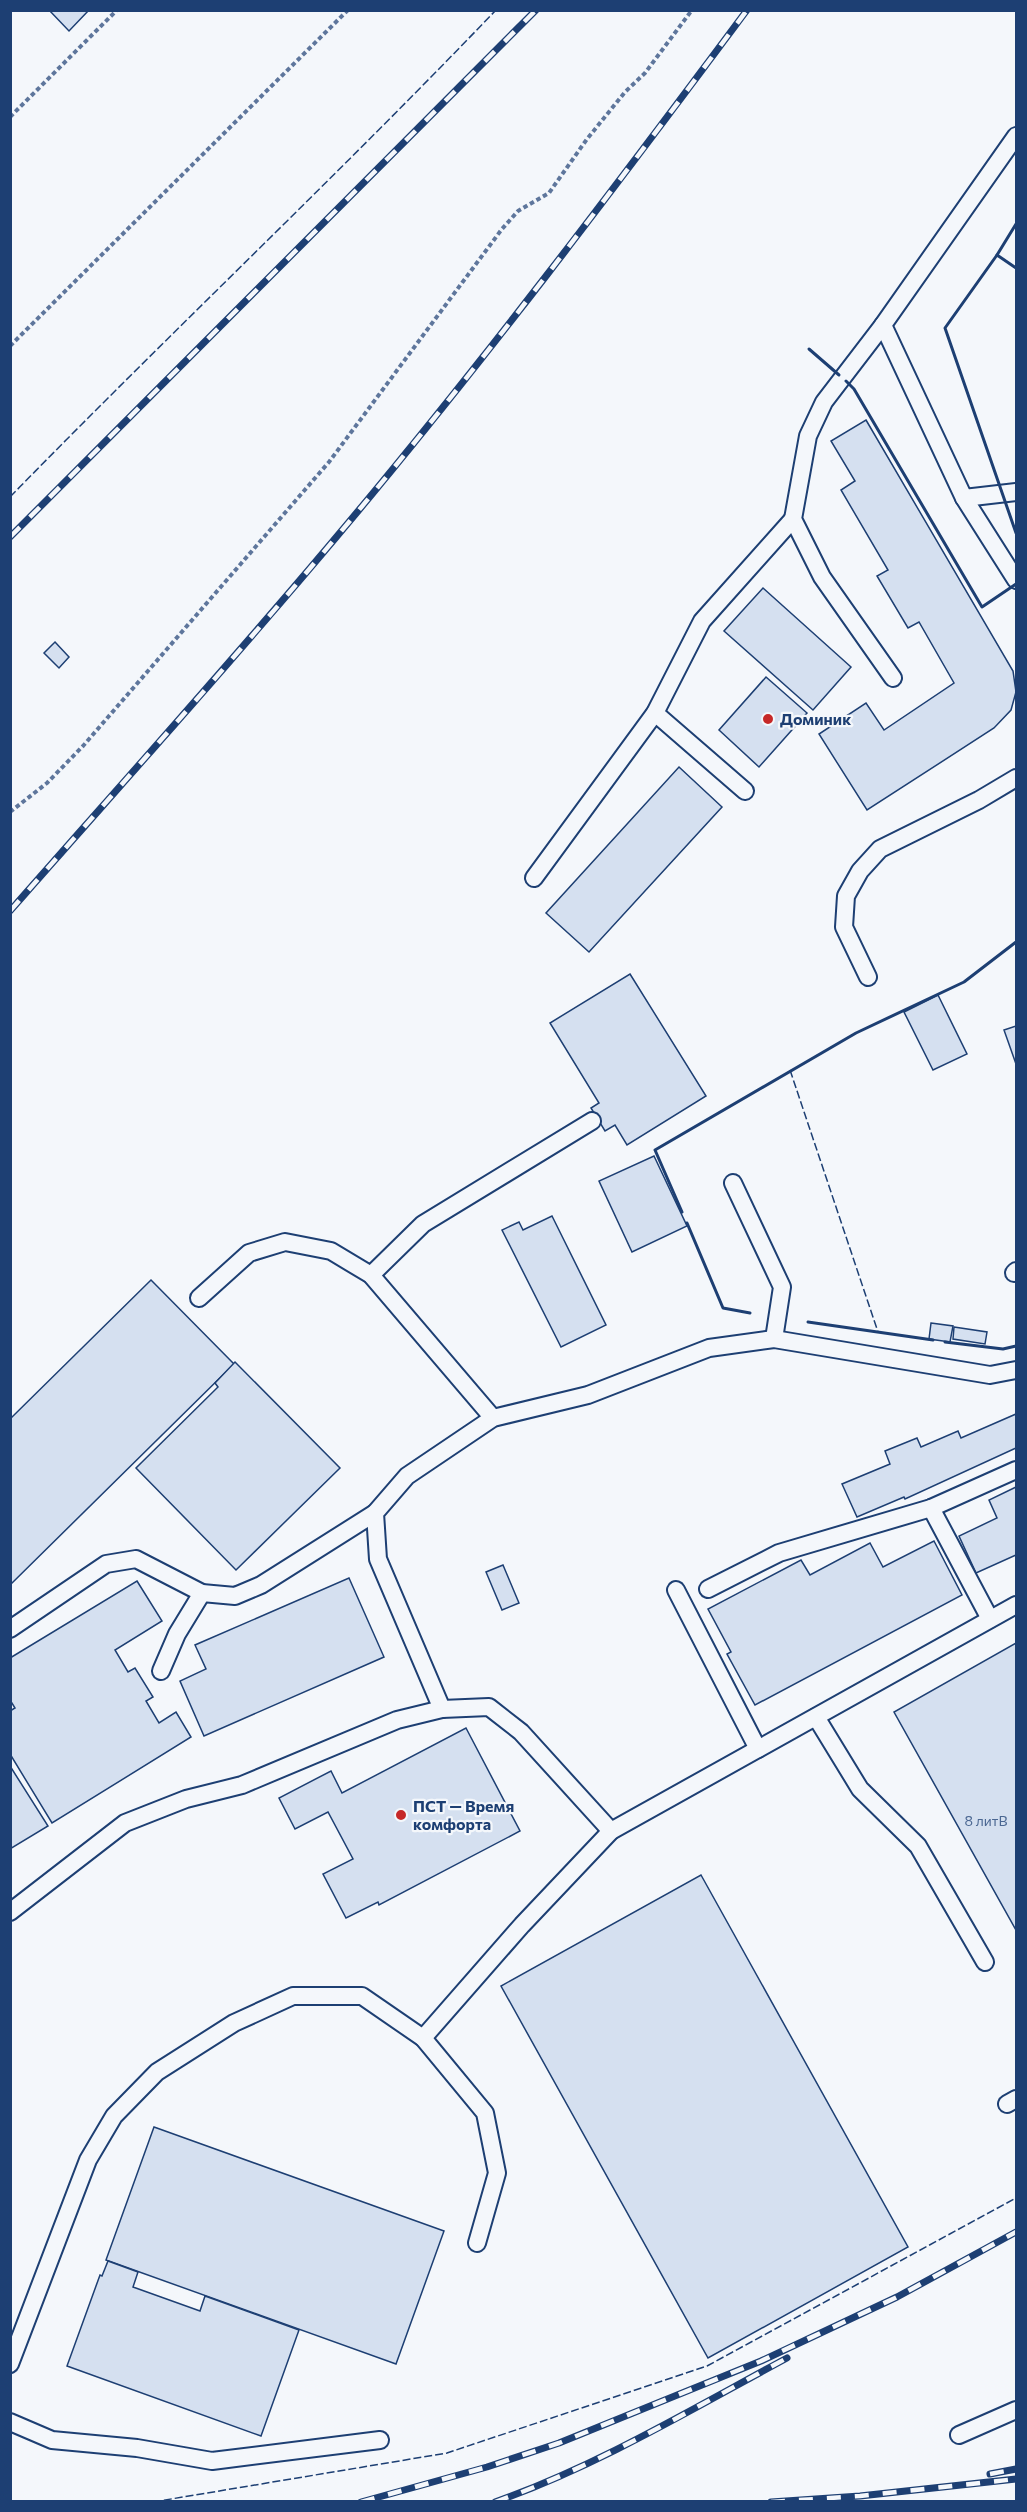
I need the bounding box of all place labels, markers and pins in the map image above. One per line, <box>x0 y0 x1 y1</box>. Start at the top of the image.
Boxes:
place label: Доминик <box>780 709 851 728</box>
marker: Доминик <box>761 712 775 726</box>
place label: ПСТ — Время комфорта <box>413 1796 514 1833</box>
marker: ПСТ — Время комфорта <box>394 1808 408 1822</box>

